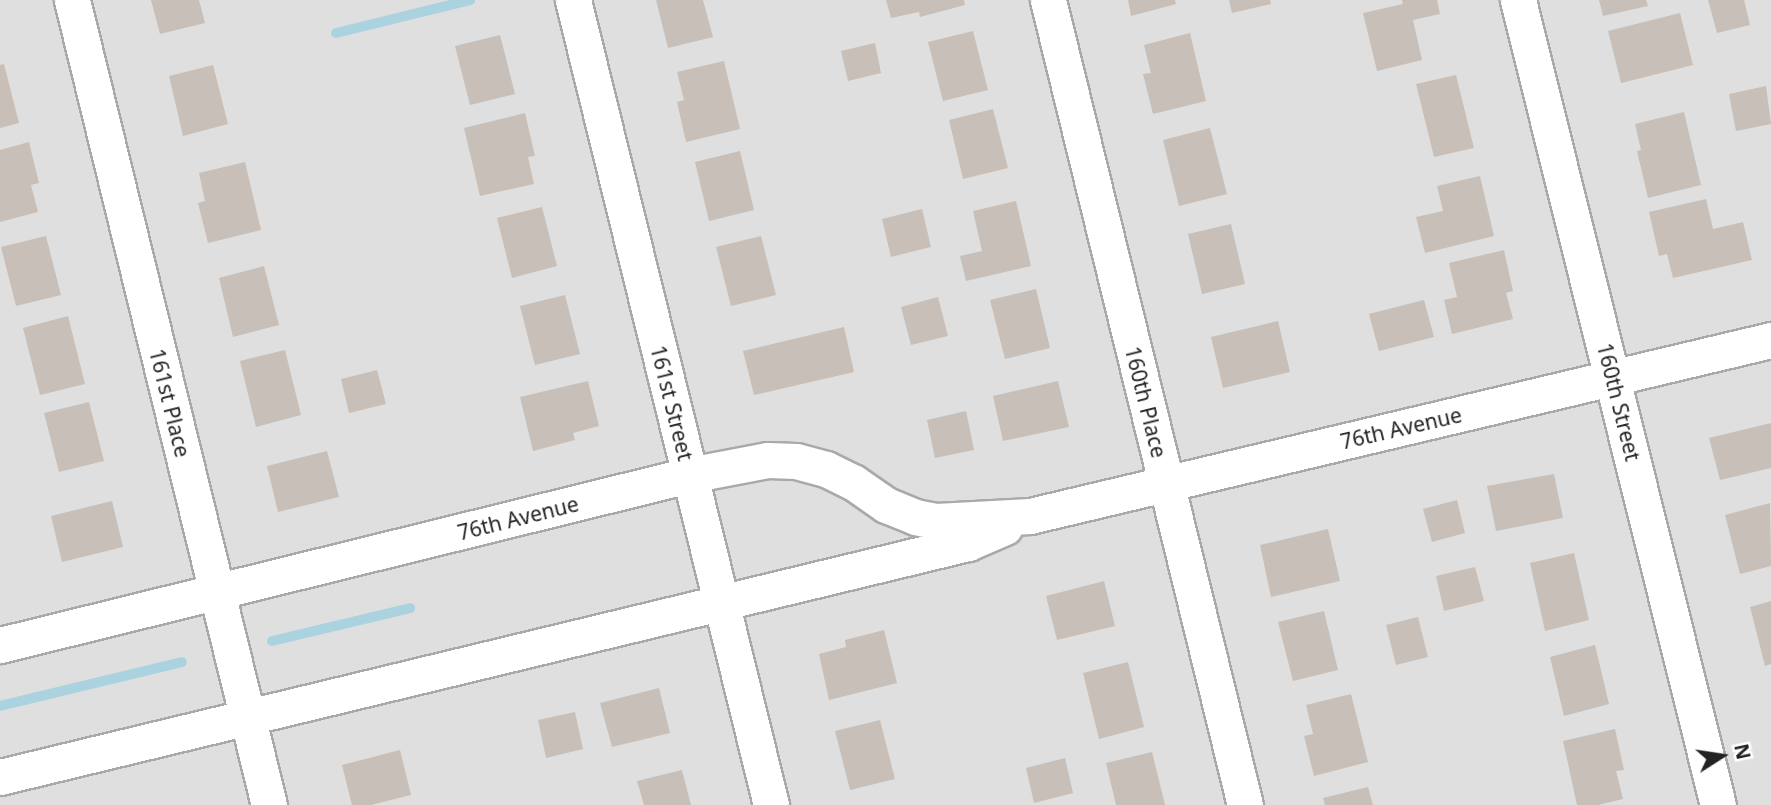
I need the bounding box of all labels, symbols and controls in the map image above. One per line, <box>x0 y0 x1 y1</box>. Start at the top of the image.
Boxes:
street label: 160th Street <box>1592 340 1646 464</box>
street label: 161st Street <box>646 343 698 463</box>
street label: 160th Place <box>1120 344 1172 460</box>
street label: 161st Place <box>144 346 196 460</box>
street label: 76th Avenue <box>1338 402 1464 454</box>
street label: 76th Avenue <box>455 491 581 545</box>
north arrow <box>1687 721 1757 791</box>
text: N <box>1728 741 1757 762</box>

